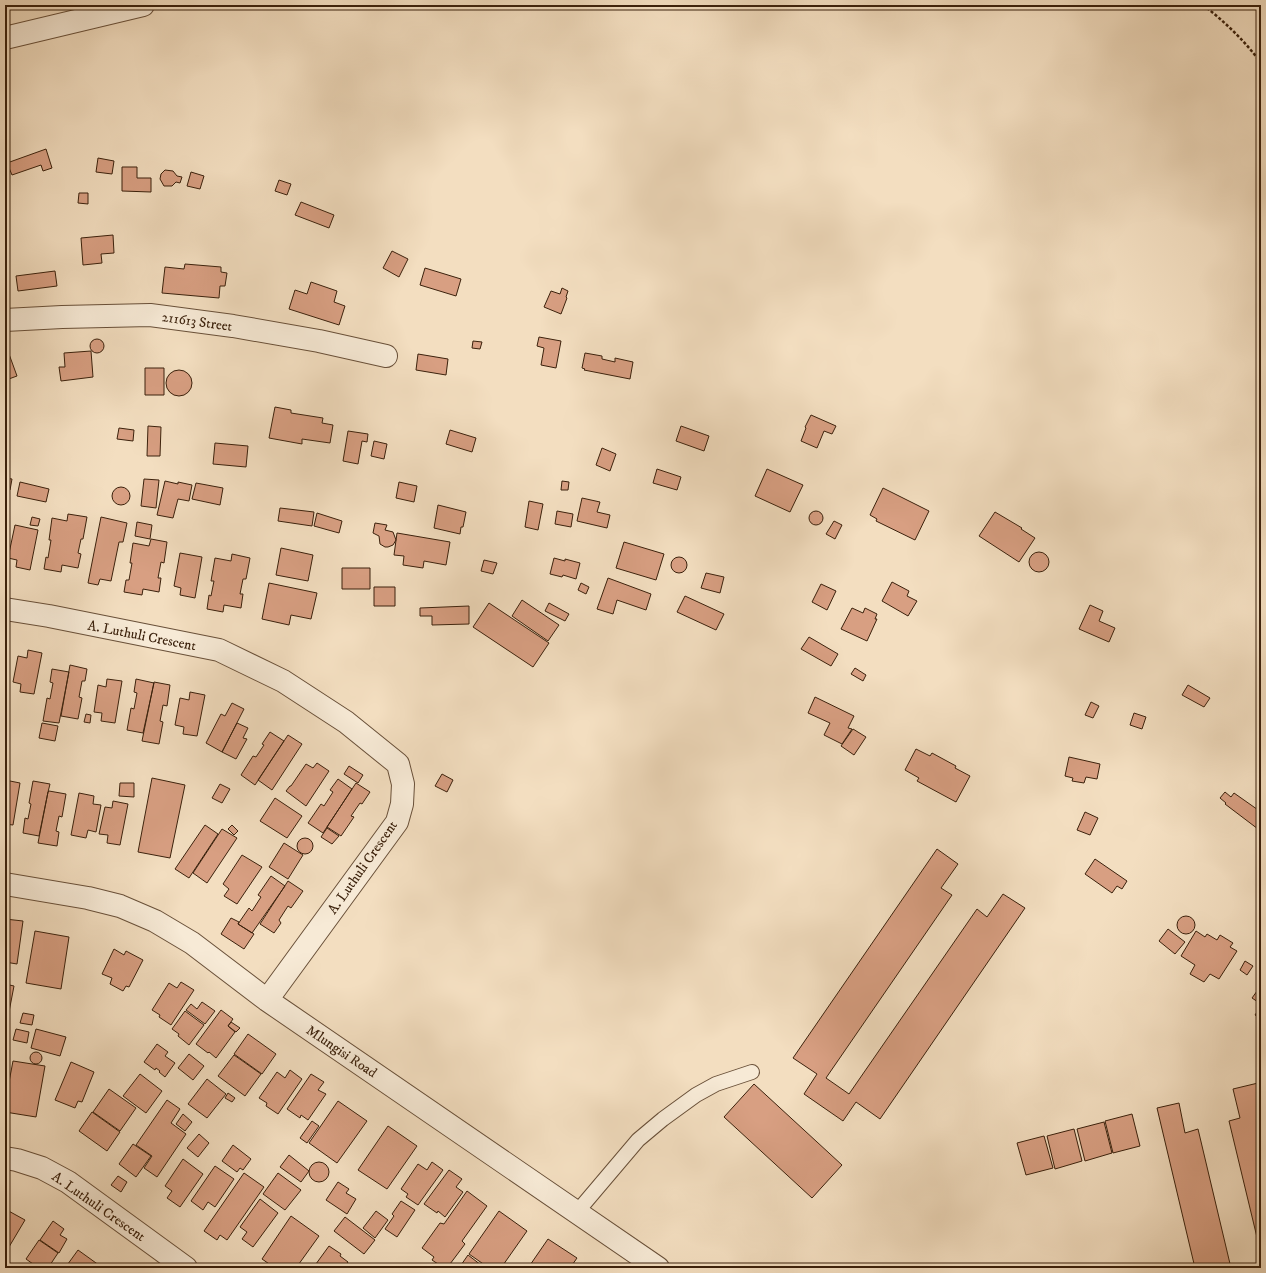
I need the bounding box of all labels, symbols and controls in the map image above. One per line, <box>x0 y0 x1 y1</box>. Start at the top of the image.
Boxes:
street label: 211613 Street <box>161 308 234 336</box>
street label: A. Luthuli Crescent <box>86 617 198 655</box>
street label: A. Luthuli Crescent <box>324 817 402 918</box>
street label: Mlungisi Road <box>303 1022 380 1082</box>
street label: A. Luthuli Crescent <box>48 1168 149 1246</box>

